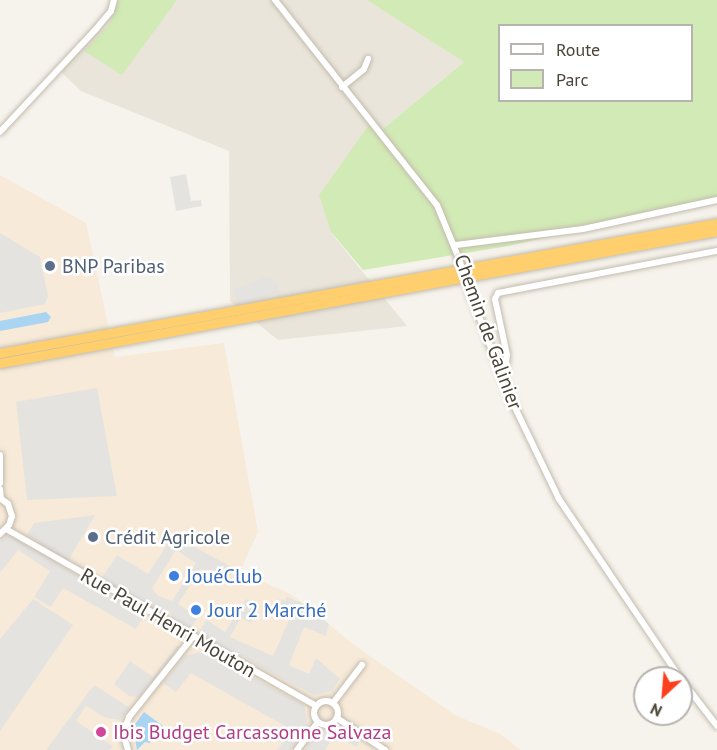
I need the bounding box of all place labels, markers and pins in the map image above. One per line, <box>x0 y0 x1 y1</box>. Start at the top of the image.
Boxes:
place label: BNP Paribas <box>62 254 165 278</box>
marker: BNP Paribas <box>43 259 57 273</box>
place label: Crédit Agricole <box>105 525 231 549</box>
marker: Crédit Agricole <box>86 530 100 544</box>
place label: JouéClub <box>186 564 262 588</box>
marker: JouéClub <box>167 569 181 583</box>
place label: Jour 2 Marché <box>208 598 326 622</box>
marker: Jour 2 Marché <box>189 603 203 617</box>
place label: Ibis Budget Carcassonne Salvaza <box>113 720 391 744</box>
marker: Ibis Budget Carcassonne Salvaza <box>94 725 108 739</box>

